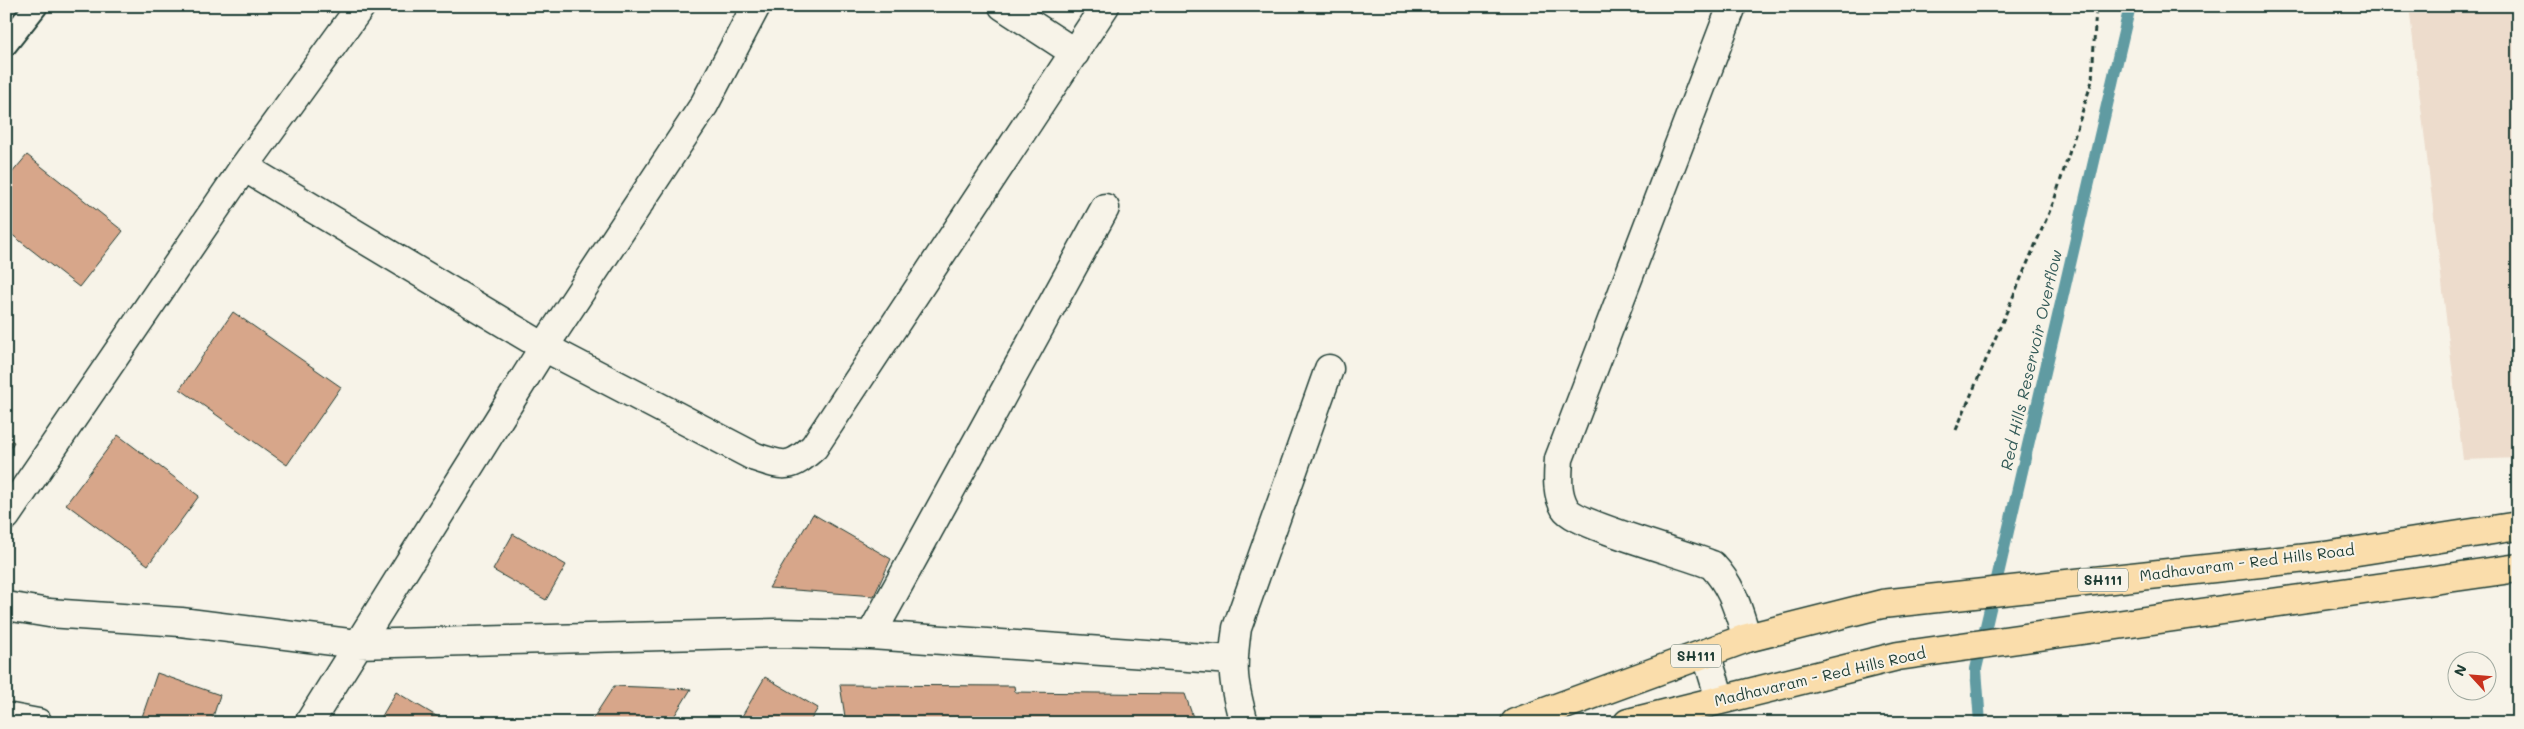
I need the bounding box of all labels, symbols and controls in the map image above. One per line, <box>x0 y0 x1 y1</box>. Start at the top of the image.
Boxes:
water label: Red Hills Reservoir Overflow <box>1995 247 2066 472</box>
street label: Madhavaram - Red Hills Road <box>2138 539 2355 585</box>
road number: SH111 <box>2078 568 2128 592</box>
street label: Madhavaram - Red Hills Road <box>1712 642 1927 710</box>
road number: SH111 <box>1671 644 1721 668</box>
north arrow <box>2446 652 2496 702</box>
text: N <box>2449 661 2471 679</box>

